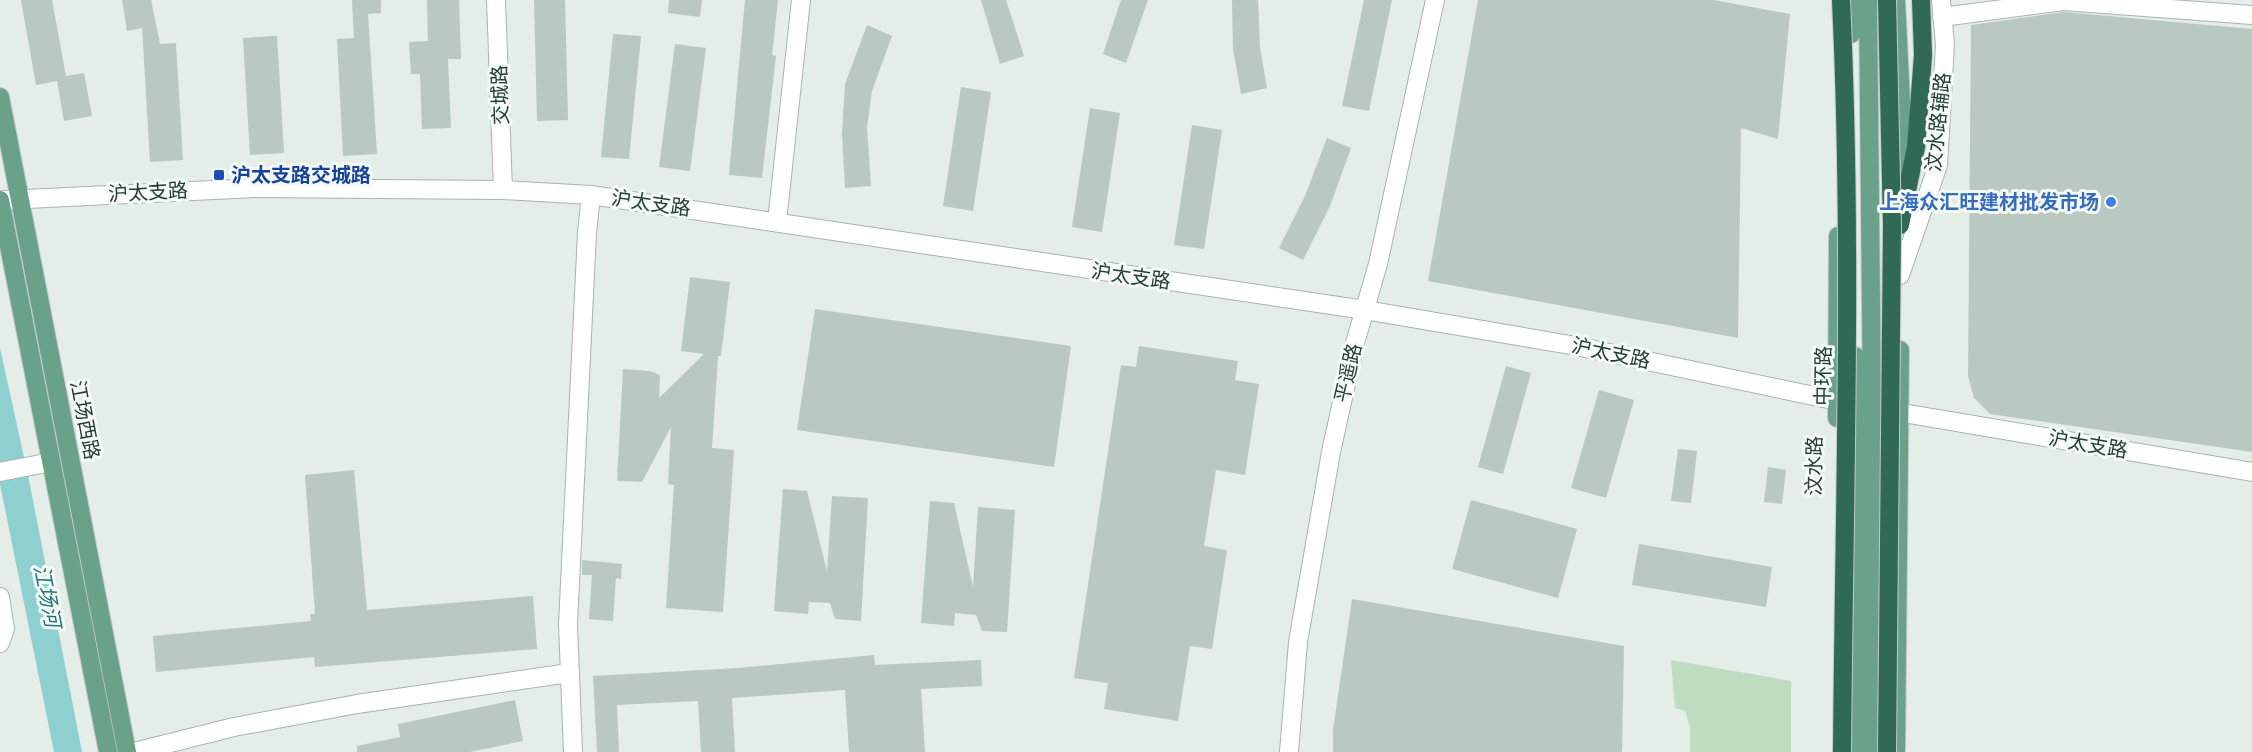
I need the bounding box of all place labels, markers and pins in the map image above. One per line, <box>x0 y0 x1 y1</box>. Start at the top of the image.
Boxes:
place label: 沪太支路交城路 <box>231 164 371 188</box>
marker: 沪太支路交城路 <box>212 168 226 182</box>
place label: 上海众汇旺建材批发市场 <box>1879 191 2099 215</box>
marker: 上海众汇旺建材批发市场 <box>2104 195 2118 209</box>

